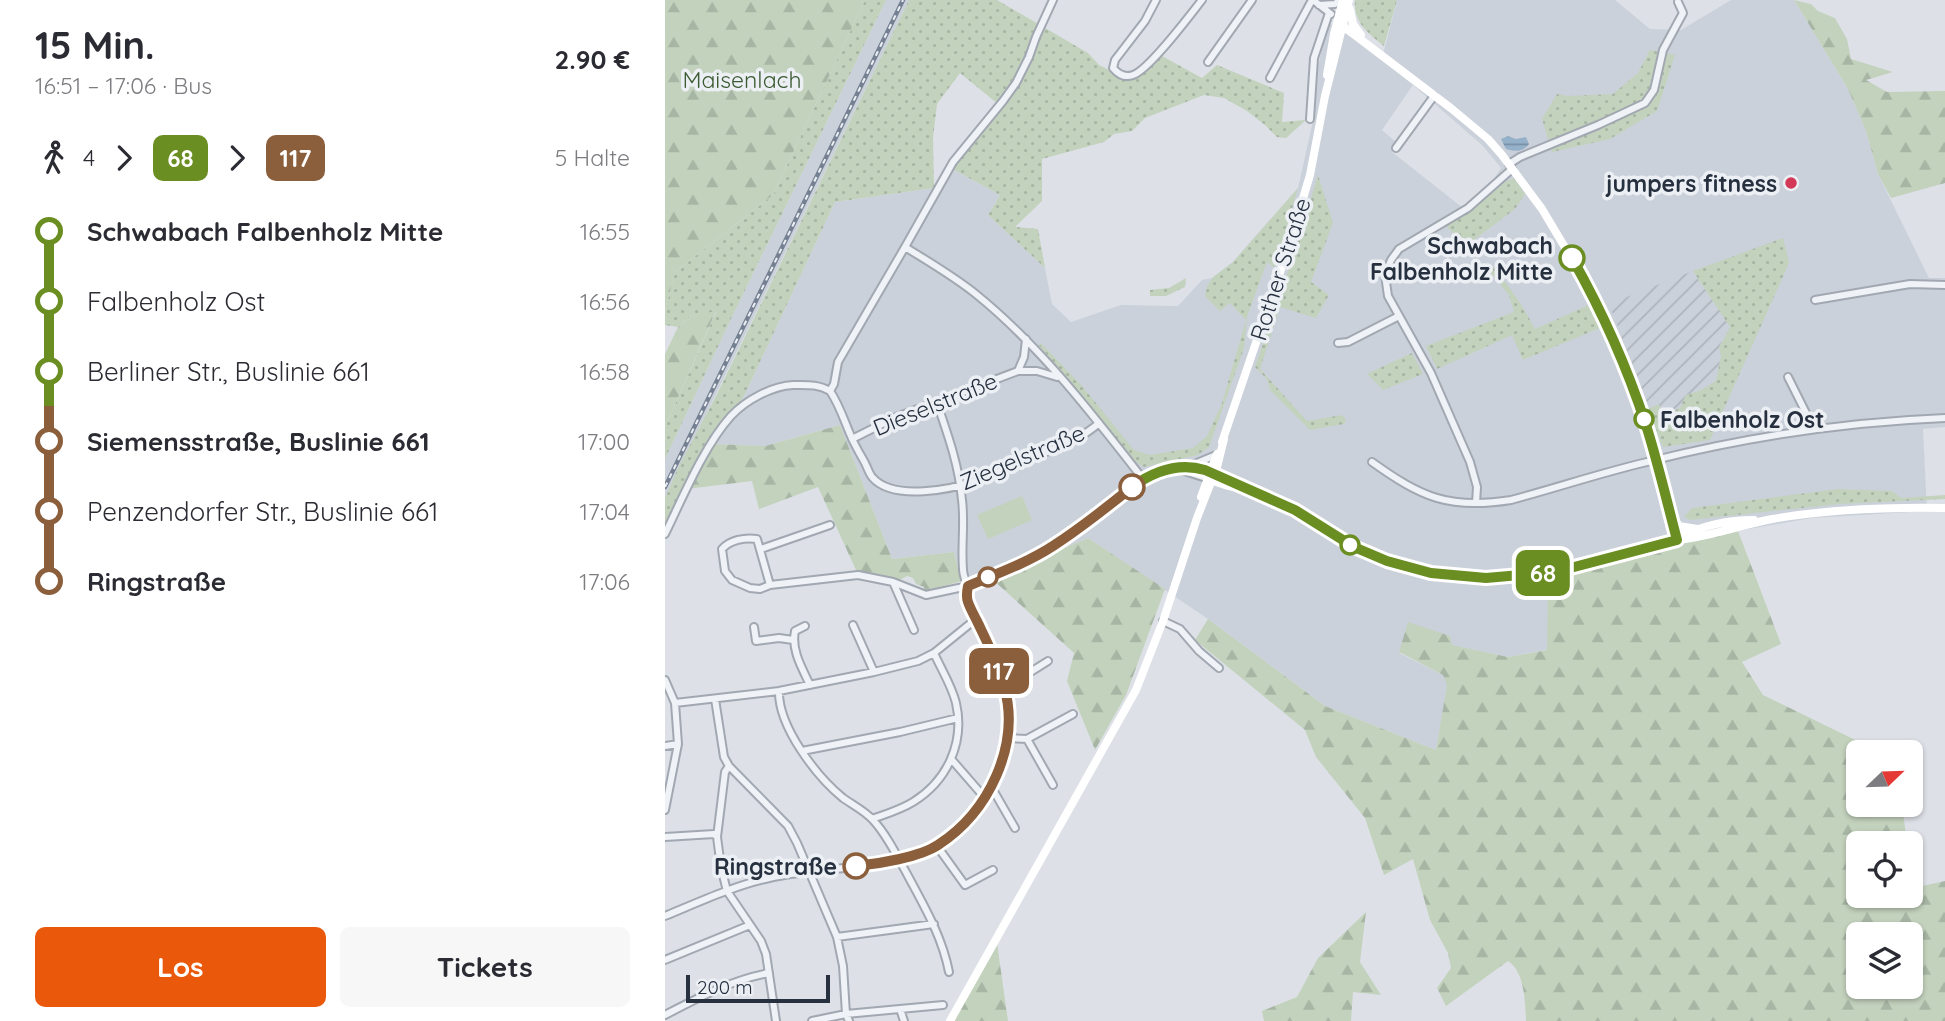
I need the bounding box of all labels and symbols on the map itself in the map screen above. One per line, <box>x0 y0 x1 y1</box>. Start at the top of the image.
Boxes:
park label: Maisenlach <box>682 65 802 94</box>
place label: jumpers fitness <box>1605 169 1777 198</box>
marker: jumpers fitness <box>1783 175 1799 191</box>
street label: Rother Straße <box>1243 194 1317 344</box>
place label: Schwabach Falbenholz Mitte <box>1370 231 1553 286</box>
marker: Schwabach Falbenholz Mitte <box>1559 245 1585 271</box>
street label: Dieselstraße <box>869 366 1001 442</box>
place label: Falbenholz Ost <box>1660 405 1824 434</box>
marker: Falbenholz Ost <box>1634 409 1654 429</box>
street label: Ziegelstraße <box>955 418 1089 496</box>
unlabelled marker <box>1119 474 1145 500</box>
unlabelled marker <box>1340 535 1360 555</box>
line badge: 68 <box>1511 550 1575 596</box>
unlabelled marker <box>978 567 998 587</box>
line badge: 117 <box>959 648 1039 694</box>
north arrow <box>1846 740 1923 817</box>
place label: Ringstraße <box>714 852 837 881</box>
marker: Ringstraße <box>843 853 869 879</box>
scale bar <box>686 972 829 1004</box>

